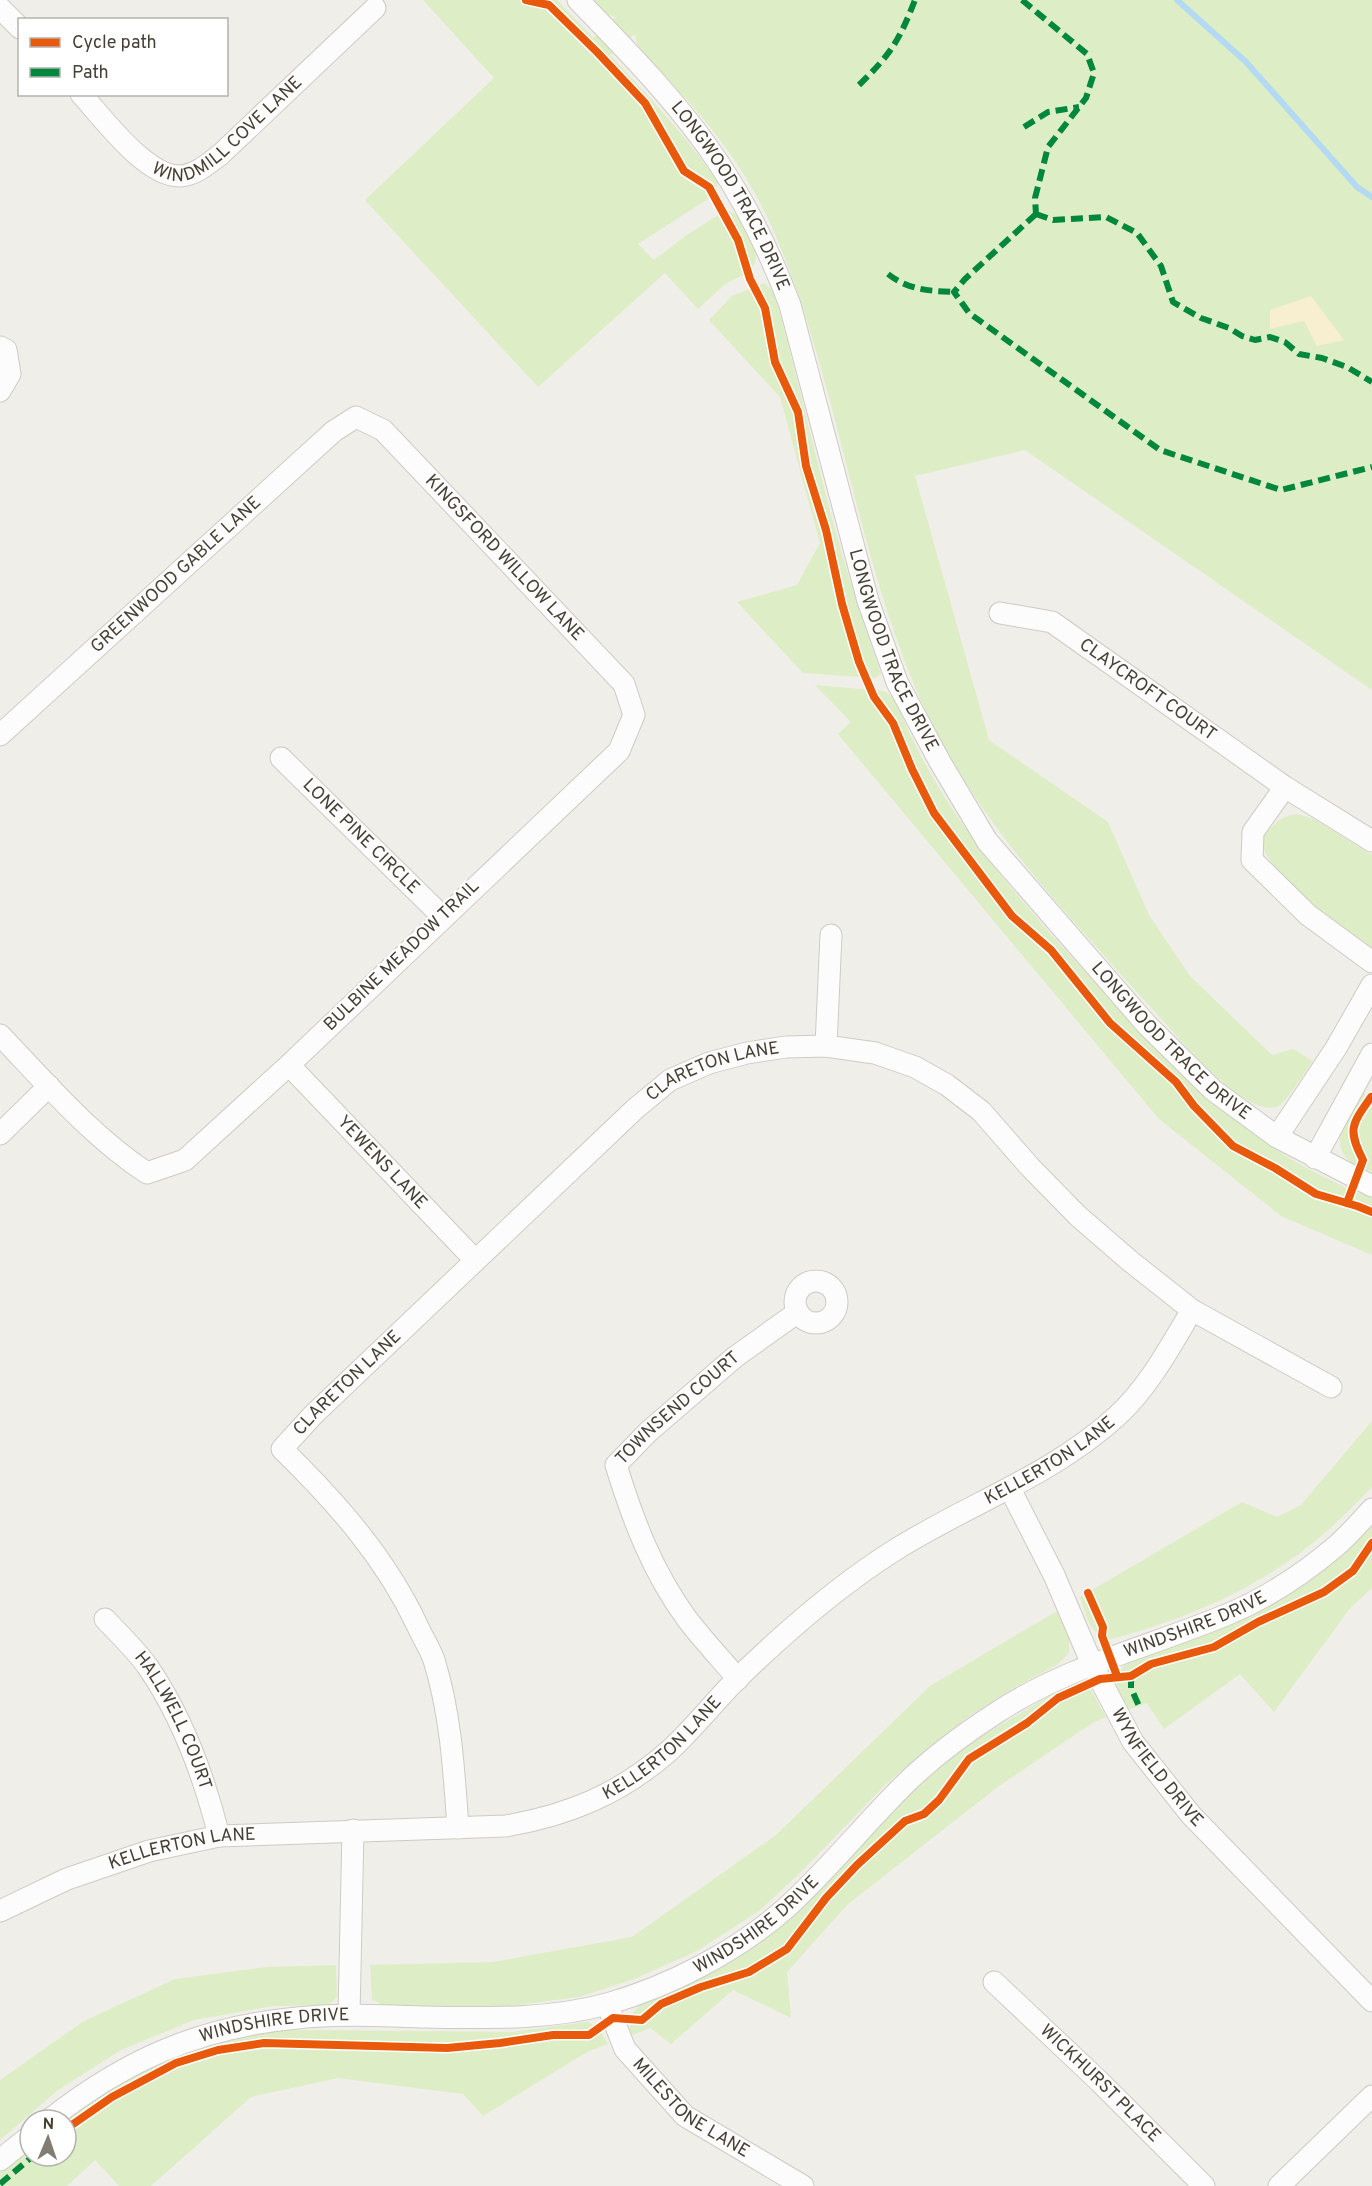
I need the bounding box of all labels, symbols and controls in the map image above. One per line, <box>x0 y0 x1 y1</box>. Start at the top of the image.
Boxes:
legend <box>18 18 228 96</box>
text: Cycle path <box>72 32 157 55</box>
text: Path <box>72 62 109 85</box>
street label: WINDMILL COVE LANE <box>148 71 307 188</box>
street label: LONGWOOD TRACE DRIVE <box>665 97 795 294</box>
street label: KINGSFORD WILLOW LANE <box>420 470 589 646</box>
street label: GREENWOOD GABLE LANE <box>86 491 266 658</box>
street label: LONGWOOD TRACE DRIVE <box>843 547 944 756</box>
street label: CLAYCROFT COURT <box>1074 633 1221 746</box>
street label: LONE PINE CIRCLE <box>297 774 425 899</box>
street label: BULBINE MEADOW TRAIL <box>319 876 485 1036</box>
street label: LONGWOOD TRACE DRIVE <box>1086 957 1255 1125</box>
street label: CLARETON LANE <box>641 1037 781 1107</box>
street label: YEWENS LANE <box>332 1111 432 1214</box>
street label: CLARETON LANE <box>288 1325 406 1441</box>
street label: TOWNSEND COURT <box>611 1346 745 1470</box>
street label: KELLERTON LANE <box>981 1411 1120 1510</box>
street label: WINDSHIRE DRIVE <box>1121 1586 1271 1663</box>
street label: HALLWELL COURT <box>129 1647 217 1793</box>
street label: KELLERTON LANE <box>599 1691 727 1805</box>
street label: WYNFIELD DRIVE <box>1106 1704 1208 1832</box>
street label: KELLERTON LANE <box>105 1823 256 1875</box>
street label: WINDSHIRE DRIVE <box>690 1871 824 1979</box>
street label: WINDSHIRE DRIVE <box>197 2004 350 2048</box>
street label: WICKHURST PLACE <box>1035 2020 1166 2148</box>
street label: MILESTONE LANE <box>627 2053 754 2163</box>
north arrow <box>18 2108 78 2168</box>
text: N <box>42 2115 55 2135</box>

